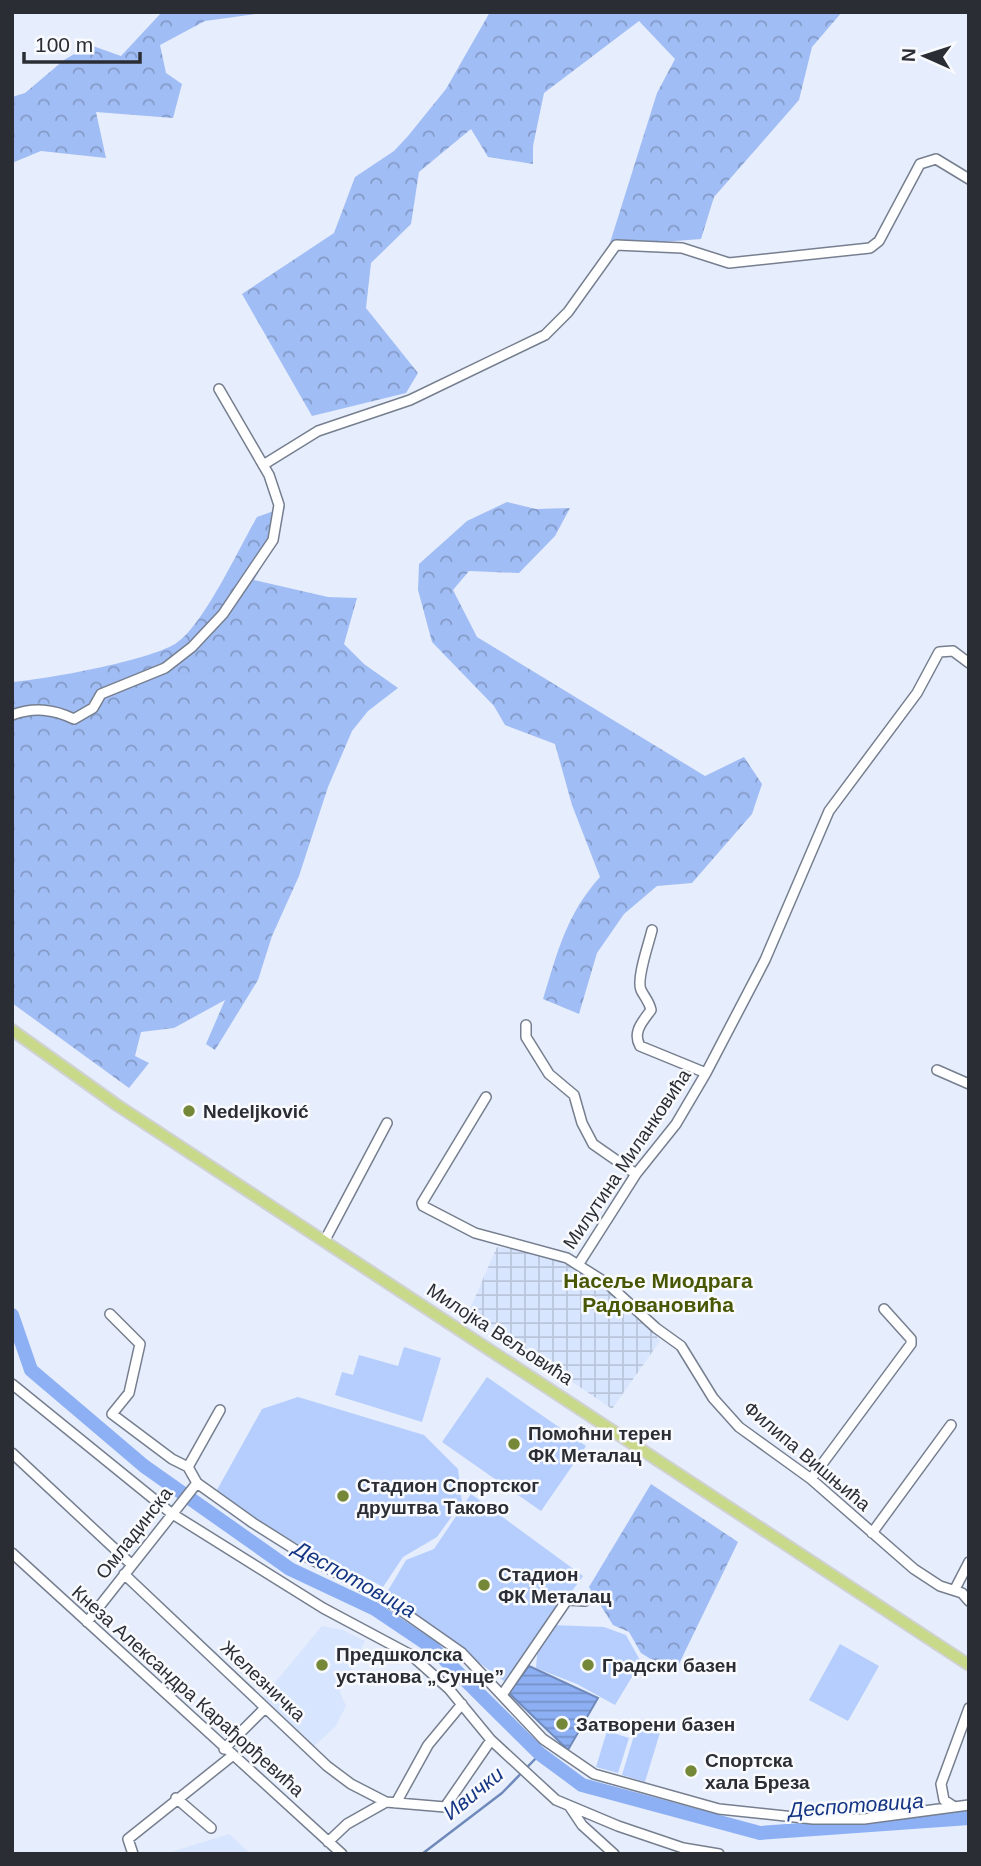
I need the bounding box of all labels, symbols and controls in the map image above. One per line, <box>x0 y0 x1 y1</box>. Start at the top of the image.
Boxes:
scale bar <box>24 21 140 65</box>
north arrow <box>890 21 960 91</box>
text: 100 m <box>35 33 93 56</box>
text: N <box>898 48 919 63</box>
street label: Милутина Миланковића <box>559 1065 695 1253</box>
place label: Nedeljković <box>203 1101 309 1122</box>
marker: Nedeljković <box>181 1103 197 1119</box>
district label: Насеље Миодрага Радовановића <box>563 1269 753 1316</box>
street label: Милојка Вељовића <box>423 1279 577 1389</box>
street label: Филипа Вишњића <box>739 1397 875 1515</box>
place label: Помоћни терен ФК Металац <box>528 1423 672 1466</box>
marker: Помоћни терен ФК Металац <box>506 1436 522 1452</box>
place label: Стадион Спортског друштва Таково <box>357 1475 539 1518</box>
street label: Омладинска <box>92 1483 177 1583</box>
marker: Стадион Спортског друштва Таково <box>335 1488 351 1504</box>
water label: Деспотовица <box>288 1535 420 1622</box>
place label: Стадион ФК Металац <box>498 1564 612 1607</box>
marker: Стадион ФК Металац <box>476 1577 492 1593</box>
street label: Кнеза Александра Карађорђевића <box>68 1581 309 1801</box>
street label: Железничка <box>217 1637 310 1726</box>
place label: Предшколска установа „Сунце” <box>336 1644 504 1687</box>
place label: Градски базен <box>602 1655 737 1676</box>
marker: Предшколска установа „Сунце” <box>314 1657 330 1673</box>
marker: Градски базен <box>580 1657 596 1673</box>
place label: Затворени базен <box>576 1714 735 1735</box>
marker: Затворени базен <box>554 1716 570 1732</box>
place label: Спортска хала Бреза <box>705 1750 810 1793</box>
water label: Ивички <box>439 1762 508 1824</box>
marker: Спортска хала Бреза <box>683 1763 699 1779</box>
water label: Деспотовица <box>786 1789 924 1821</box>

